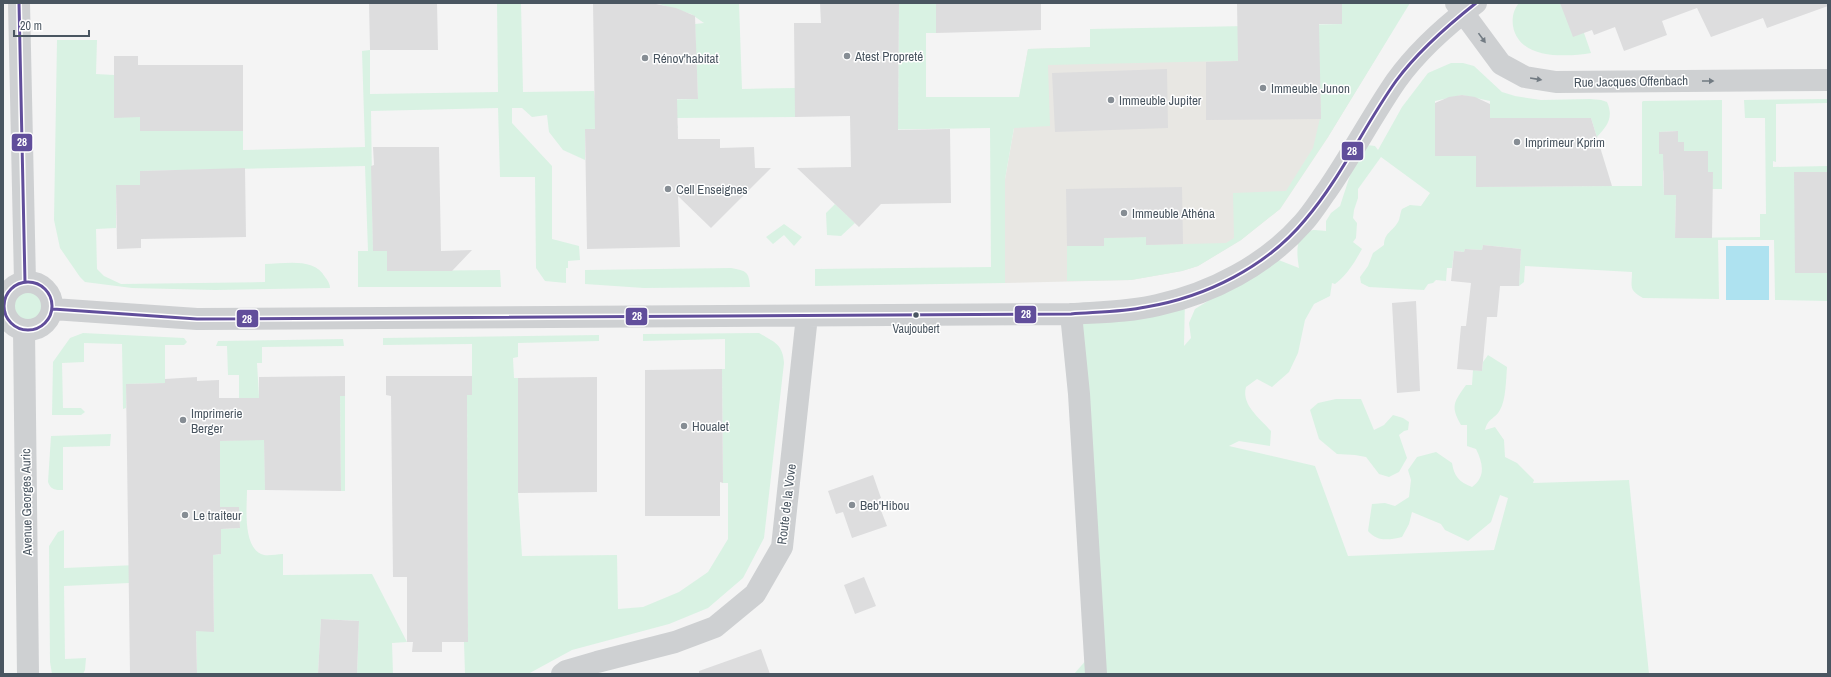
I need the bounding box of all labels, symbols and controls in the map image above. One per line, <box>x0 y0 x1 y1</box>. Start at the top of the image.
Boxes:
scale bar <box>14 12 89 38</box>
text: 20 m <box>20 18 42 34</box>
one-way arrow <box>1478 33 1486 44</box>
place label: Atest Propreté <box>854 48 923 65</box>
place label: Rénov'habitat <box>653 50 718 67</box>
marker: Atest Propreté <box>842 51 852 61</box>
marker: Rénov'habitat <box>640 53 650 63</box>
street label: Rue Jacques Offenbach <box>1574 72 1688 91</box>
one-way arrow <box>1530 76 1542 82</box>
one-way arrow <box>1702 78 1715 84</box>
place label: Immeuble Junon <box>1271 80 1350 97</box>
marker: Immeuble Junon <box>1258 83 1268 93</box>
place label: Immeuble Jupiter <box>1119 92 1202 109</box>
marker: Immeuble Jupiter <box>1106 95 1116 105</box>
line badge: 28 <box>11 133 33 152</box>
place label: Imprimeur Kprim <box>1525 134 1605 151</box>
text: 28 <box>17 135 27 149</box>
marker: Imprimeur Kprim <box>1512 137 1522 147</box>
line badge: 28 <box>1341 141 1364 161</box>
text: 28 <box>1347 144 1357 158</box>
place label: Cell Enseignes <box>676 181 748 198</box>
marker: Cell Enseignes <box>663 184 673 194</box>
place label: Immeuble Athéna <box>1132 205 1215 222</box>
marker: Immeuble Athéna <box>1119 208 1129 218</box>
line badge: 28 <box>1014 305 1037 324</box>
line badge: 28 <box>625 307 648 326</box>
text: 28 <box>1021 307 1031 321</box>
line badge: 28 <box>236 309 259 328</box>
text: 28 <box>632 309 642 323</box>
marker: Vaujoubert <box>911 310 921 320</box>
text: 28 <box>242 312 252 326</box>
place label: Vaujoubert <box>893 321 940 337</box>
place label: Imprimerie Berger <box>191 405 243 437</box>
marker: Imprimerie Berger <box>178 415 188 425</box>
place label: Houalet <box>692 418 729 435</box>
marker: Houalet <box>679 421 689 431</box>
street label: Avenue Georges Auric <box>17 448 36 557</box>
street label: Route de la Vove <box>773 463 800 545</box>
place label: Beb'Hibou <box>860 497 910 514</box>
marker: Beb'Hibou <box>847 500 857 510</box>
place label: Le traiteur <box>193 507 242 524</box>
marker: Le traiteur <box>180 510 190 520</box>

